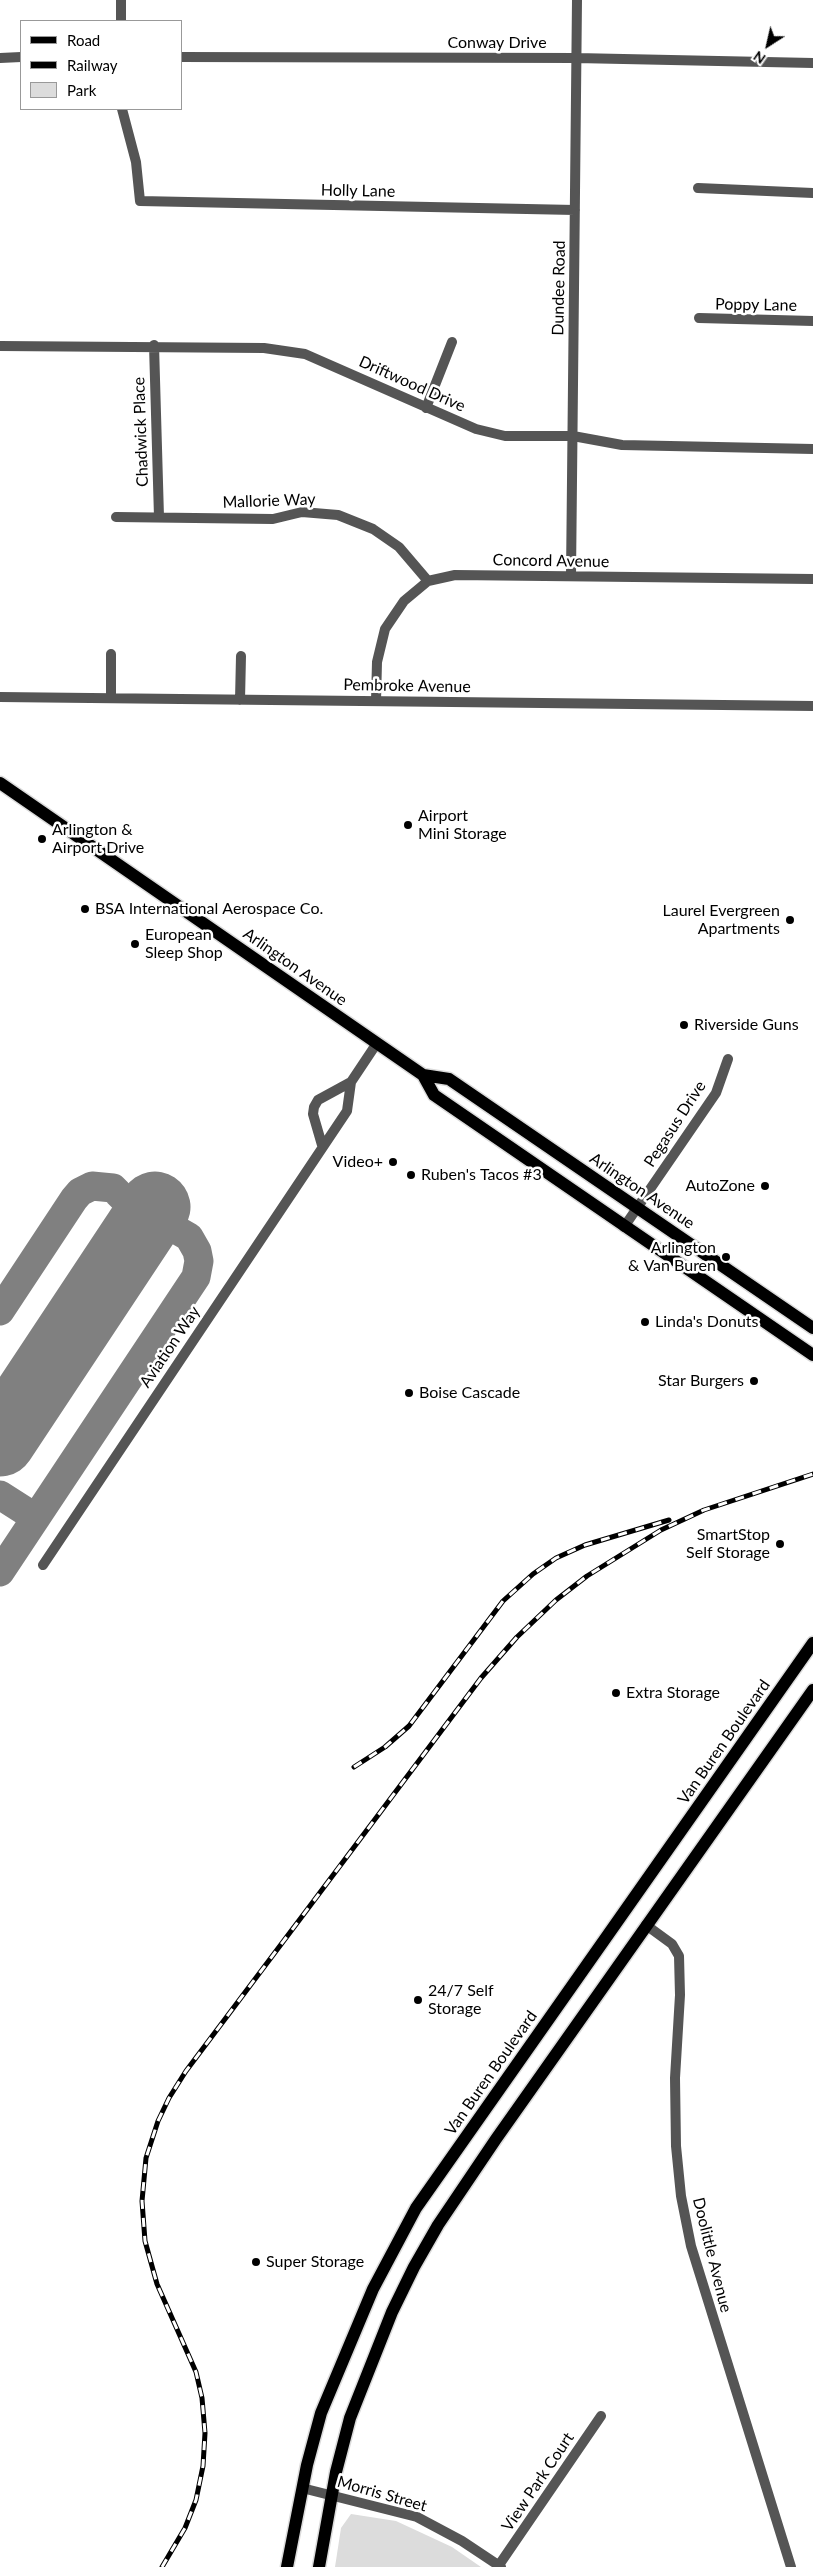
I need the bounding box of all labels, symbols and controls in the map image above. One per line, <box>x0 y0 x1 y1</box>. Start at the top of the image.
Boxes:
legend <box>20 20 182 110</box>
north arrow <box>743 20 793 70</box>
text: Road <box>67 31 100 49</box>
street label: Conway Drive <box>447 33 547 53</box>
text: N <box>750 48 768 68</box>
text: Railway <box>67 56 118 74</box>
text: Park <box>67 81 96 99</box>
street label: Holly Lane <box>321 181 395 201</box>
street label: Dundee Road <box>549 240 569 336</box>
street label: Poppy Lane <box>715 295 797 315</box>
street label: Driftwood Drive <box>356 352 468 416</box>
street label: Chadwick Place <box>129 377 153 487</box>
street label: Mallorie Way <box>222 490 316 512</box>
street label: Concord Avenue <box>493 550 609 572</box>
street label: Pembroke Avenue <box>343 675 471 697</box>
place label: Airport Mini Storage <box>418 806 507 844</box>
marker: Airport Mini Storage <box>402 819 414 831</box>
place label: Arlington & Airport Drive <box>52 820 144 858</box>
marker: Arlington & Airport Drive <box>36 833 48 845</box>
place label: BSA International Aerospace Co. <box>95 899 323 919</box>
place label: Laurel Evergreen Apartments <box>662 901 780 939</box>
marker: BSA International Aerospace Co. <box>79 903 91 915</box>
marker: Laurel Evergreen Apartments <box>784 914 796 926</box>
street label: Arlington Avenue <box>239 924 351 1010</box>
place label: European Sleep Shop <box>145 925 223 963</box>
marker: European Sleep Shop <box>129 938 141 950</box>
place label: Riverside Guns <box>694 1015 799 1035</box>
marker: Riverside Guns <box>678 1019 690 1031</box>
street label: Pegasus Drive <box>640 1077 710 1171</box>
street label: Arlington Avenue <box>586 1149 698 1233</box>
place label: Video+ <box>333 1152 383 1172</box>
marker: Video+ <box>387 1156 399 1168</box>
place label: Ruben's Tacos #3 <box>421 1165 542 1185</box>
marker: Ruben's Tacos #3 <box>405 1169 417 1181</box>
place label: AutoZone <box>685 1176 755 1196</box>
marker: AutoZone <box>759 1180 771 1192</box>
place label: Arlington & Van Buren <box>628 1238 716 1276</box>
marker: Arlington & Van Buren <box>720 1251 732 1263</box>
street label: Aviation Way <box>136 1303 204 1391</box>
place label: Linda's Donuts <box>655 1312 759 1332</box>
marker: Linda's Donuts <box>639 1316 651 1328</box>
place label: Star Burgers <box>658 1371 744 1391</box>
marker: Star Burgers <box>748 1375 760 1387</box>
place label: Boise Cascade <box>419 1383 520 1403</box>
marker: Boise Cascade <box>403 1387 415 1399</box>
place label: SmartStop Self Storage <box>686 1525 770 1563</box>
marker: SmartStop Self Storage <box>774 1538 786 1550</box>
street label: Van Buren Boulevard <box>674 1676 774 1808</box>
place label: Extra Storage <box>626 1683 720 1703</box>
marker: Extra Storage <box>610 1687 622 1699</box>
place label: 24/7 Self Storage <box>428 1981 494 2019</box>
marker: 24/7 Self Storage <box>412 1994 424 2006</box>
street label: Van Buren Boulevard <box>441 2007 541 2139</box>
street label: Doolittle Avenue <box>688 2195 736 2315</box>
place label: Super Storage <box>266 2252 364 2272</box>
marker: Super Storage <box>250 2256 262 2268</box>
street label: View Park Court <box>498 2429 578 2535</box>
street label: Morris Street <box>335 2472 429 2516</box>

